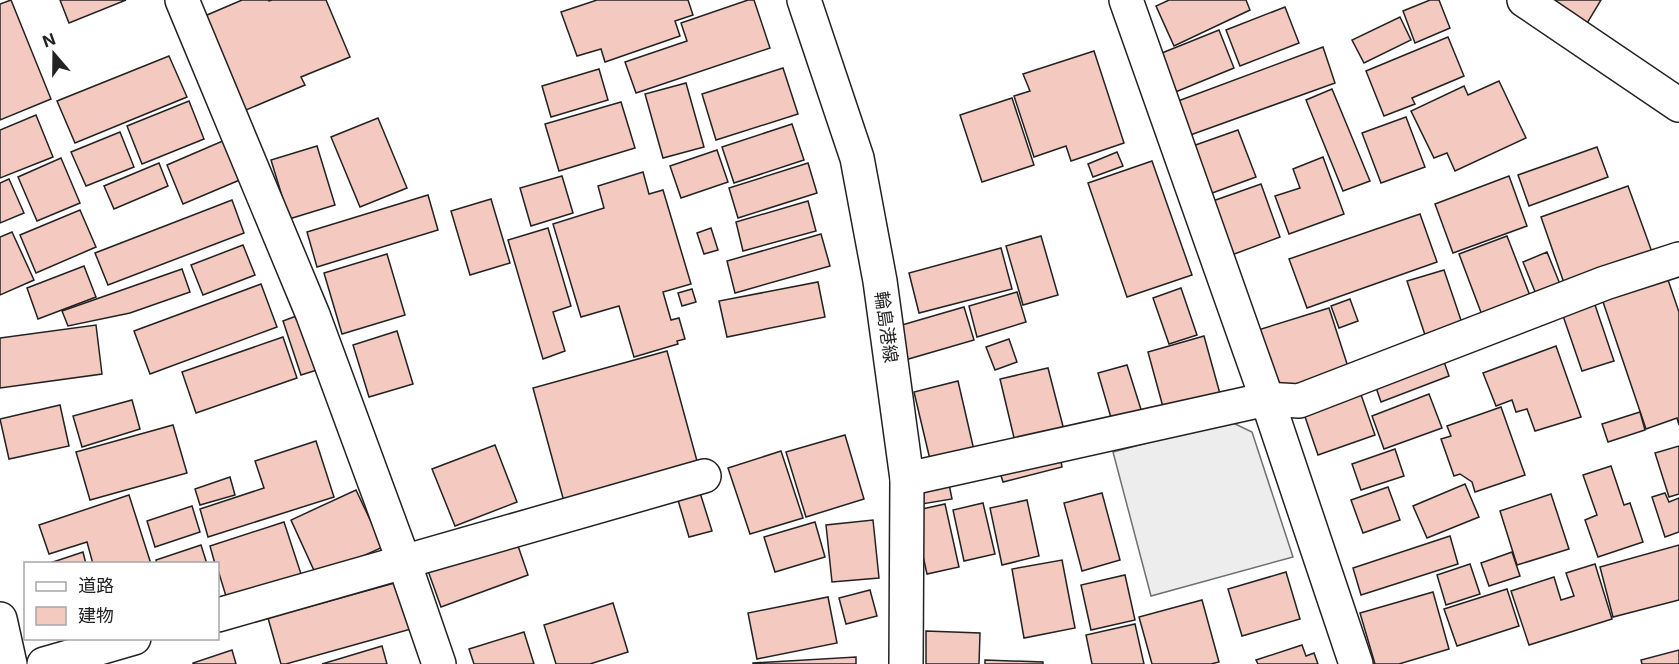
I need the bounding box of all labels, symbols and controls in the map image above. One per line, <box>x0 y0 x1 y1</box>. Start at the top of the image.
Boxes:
north arrow <box>24 24 84 84</box>
text: N <box>40 28 58 51</box>
street label: 輪島港線 <box>871 290 902 364</box>
legend <box>24 562 219 640</box>
text: 道路 <box>78 575 114 596</box>
text: 建物 <box>78 605 114 626</box>

